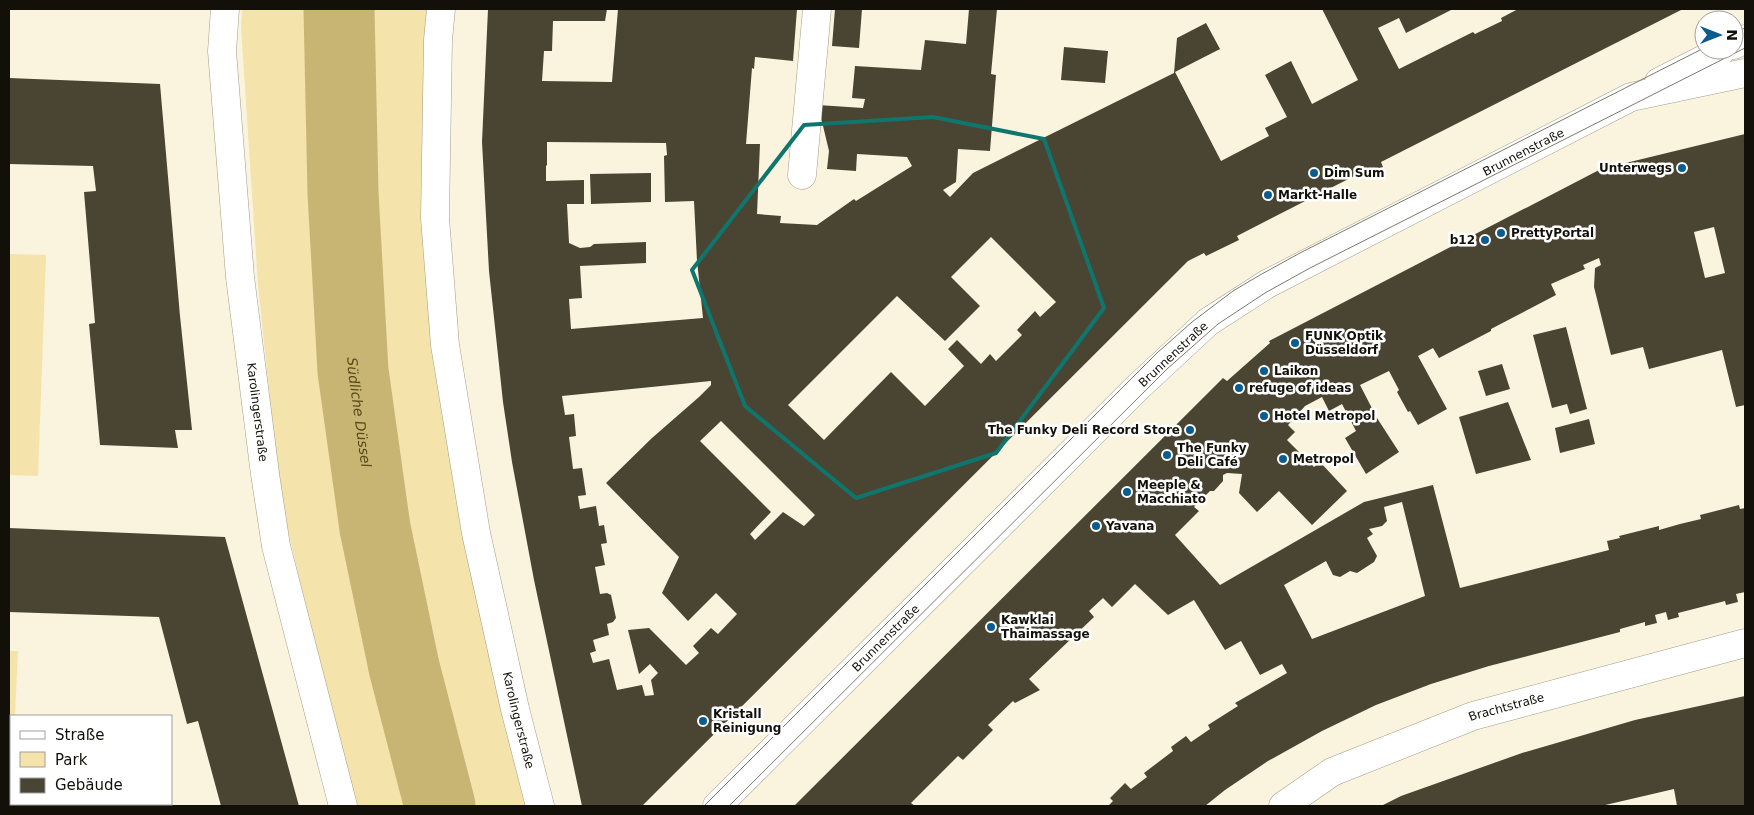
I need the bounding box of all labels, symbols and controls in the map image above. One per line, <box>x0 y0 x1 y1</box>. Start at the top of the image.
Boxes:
north arrow <box>1694 10 1744 60</box>
text: N <box>1724 29 1740 41</box>
street label: Brunnenstraße <box>1481 126 1566 179</box>
place label: Unterwegs <box>1599 161 1672 175</box>
marker: Unterwegs <box>1676 162 1688 174</box>
place label: Dim Sum <box>1324 166 1384 180</box>
marker: Dim Sum <box>1308 167 1320 179</box>
place label: Markt-Halle <box>1278 188 1357 202</box>
marker: Markt-Halle <box>1262 189 1274 201</box>
place label: PrettyPortal <box>1511 226 1594 240</box>
marker: PrettyPortal <box>1495 227 1507 239</box>
place label: b12 <box>1450 233 1475 247</box>
marker: b12 <box>1479 234 1491 246</box>
street label: Brunnenstraße <box>1136 319 1211 390</box>
place label: FUNK Optik Düsseldorf <box>1305 329 1384 357</box>
marker: FUNK Optik Düsseldorf <box>1289 337 1301 349</box>
water label: Südliche Düssel <box>344 357 374 468</box>
street label: Karolingerstraße <box>244 362 270 462</box>
place label: Laikon <box>1274 364 1318 378</box>
marker: Laikon <box>1258 365 1270 377</box>
place label: refuge of ideas <box>1249 381 1351 395</box>
marker: refuge of ideas <box>1233 382 1245 394</box>
place label: Hotel Metropol <box>1274 409 1375 423</box>
marker: Hotel Metropol <box>1258 410 1270 422</box>
place label: The Funky Deli Record Store <box>988 423 1180 437</box>
marker: The Funky Deli Record Store <box>1184 424 1196 436</box>
place label: The Funky Deli Café <box>1177 441 1247 469</box>
marker: The Funky Deli Café <box>1161 449 1173 461</box>
place label: Metropol <box>1293 452 1354 466</box>
marker: Metropol <box>1277 453 1289 465</box>
place label: Meeple & Macchiato <box>1137 478 1206 506</box>
marker: Meeple & Macchiato <box>1121 486 1133 498</box>
place label: Yavana <box>1105 519 1154 533</box>
marker: Yavana <box>1090 520 1102 532</box>
street label: Brunnenstraße <box>849 602 922 675</box>
place label: Kawklai Thaimassage <box>1001 613 1090 641</box>
marker: Kawklai Thaimassage <box>985 621 997 633</box>
street label: Karolingerstraße <box>500 670 537 770</box>
street label: Brachtstraße <box>1467 690 1546 724</box>
place label: Kristall Reinigung <box>713 707 781 735</box>
legend <box>10 715 172 805</box>
marker: Kristall Reinigung <box>697 715 709 727</box>
text: Straße <box>55 726 104 744</box>
text: Park <box>55 751 88 769</box>
text: Gebäude <box>55 776 123 794</box>

